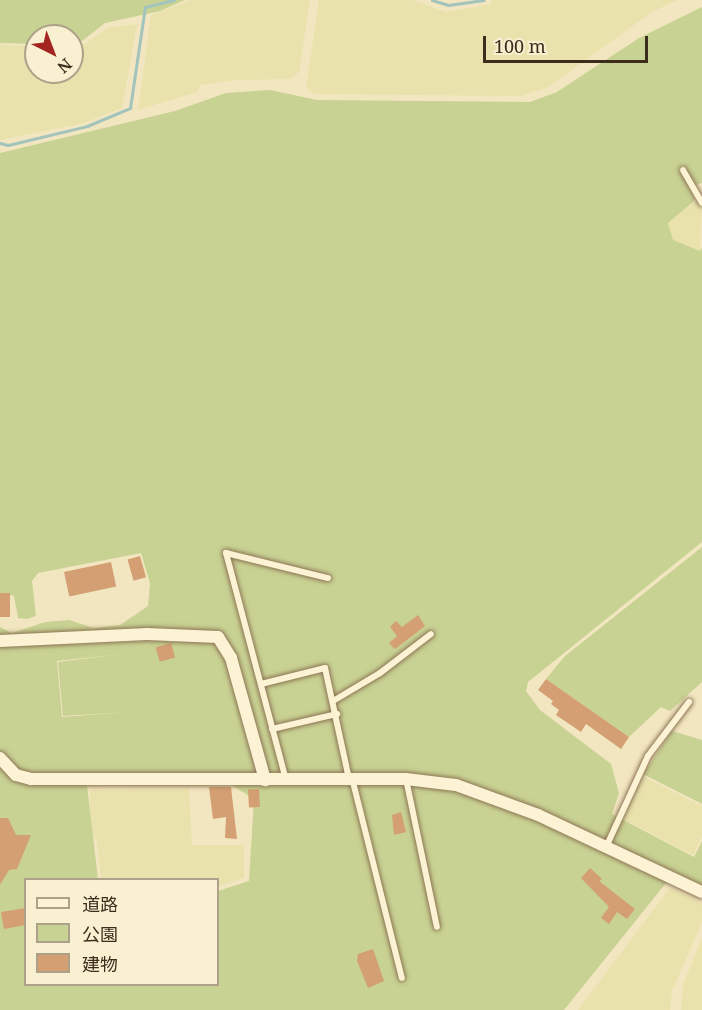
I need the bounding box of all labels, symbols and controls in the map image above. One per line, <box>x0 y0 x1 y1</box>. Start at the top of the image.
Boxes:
north arrow <box>24 24 84 84</box>
scale bar <box>486 24 651 62</box>
text: 100 m <box>494 34 546 58</box>
text: N <box>53 53 77 78</box>
legend <box>24 878 219 986</box>
text: 道路 <box>82 892 118 916</box>
text: 公園 <box>82 922 118 946</box>
text: 建物 <box>82 952 118 976</box>

